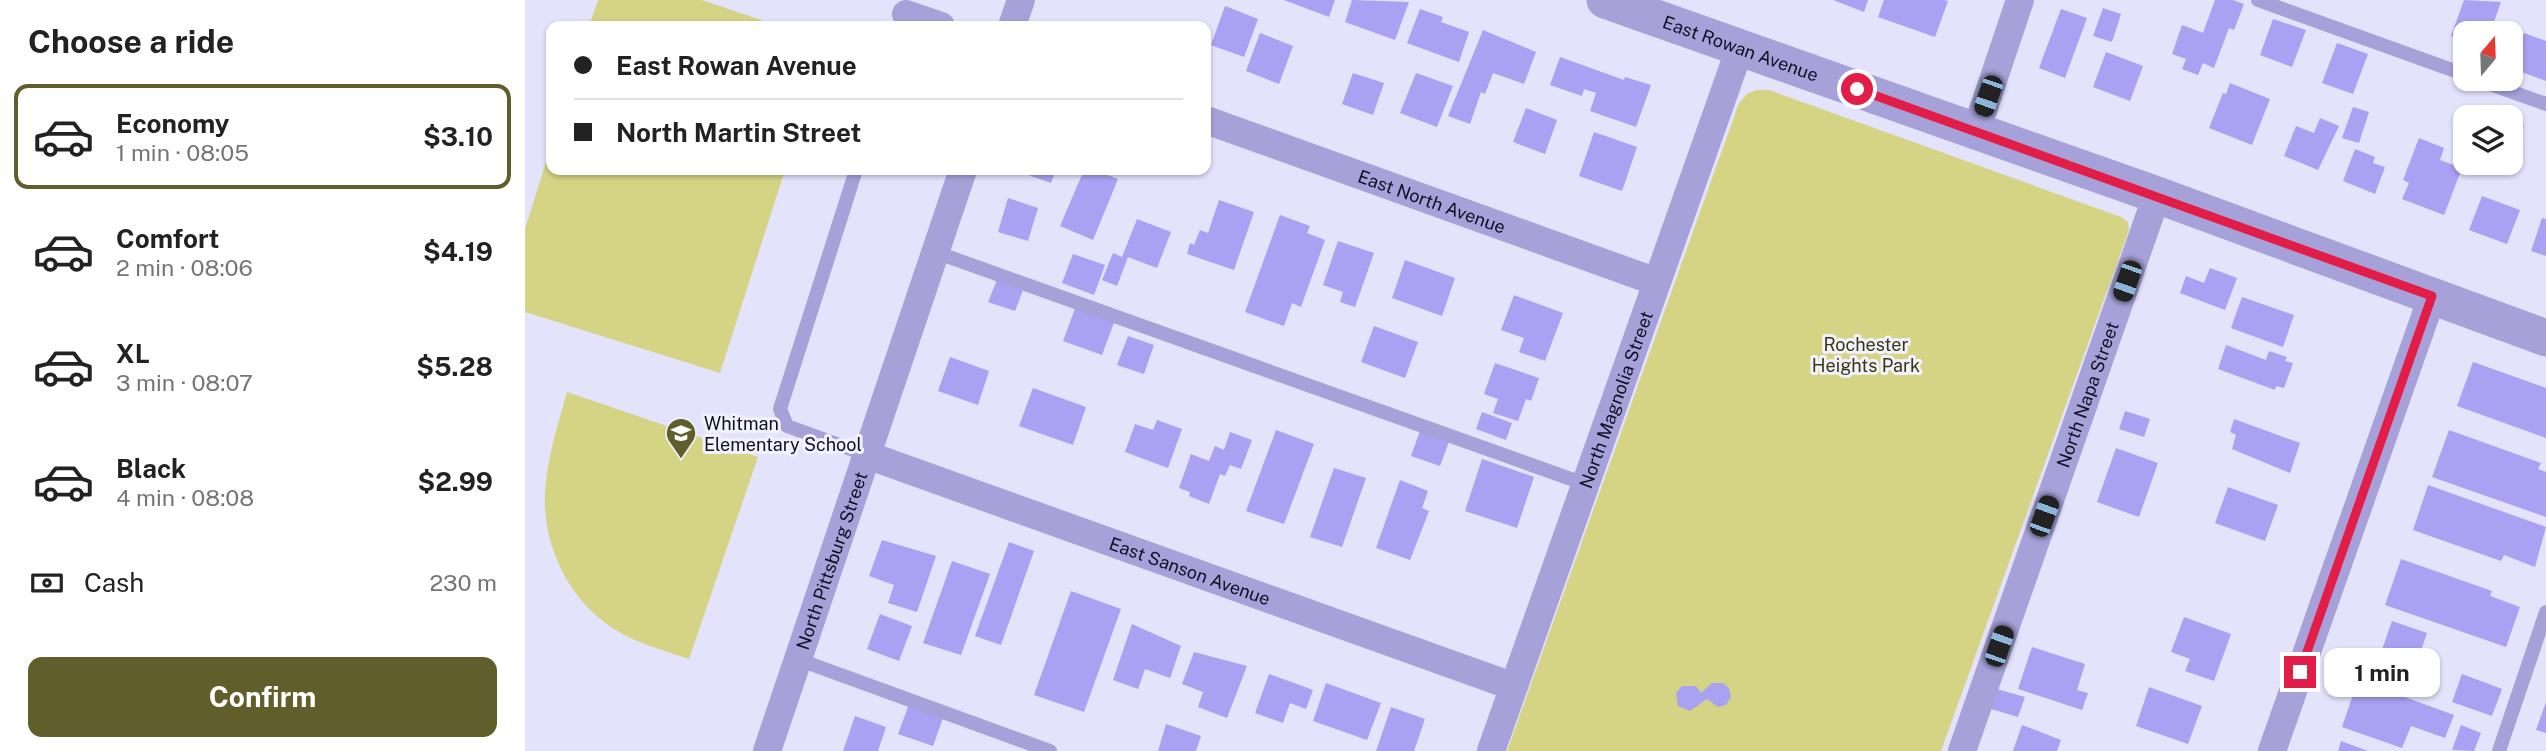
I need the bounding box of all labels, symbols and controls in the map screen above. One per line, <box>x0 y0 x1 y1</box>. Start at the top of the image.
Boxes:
street label: East Rowan Avenue <box>1660 11 1821 85</box>
north arrow <box>2453 21 2523 91</box>
map controls <box>2453 21 2523 175</box>
text: Choose a ride <box>28 23 234 60</box>
text: East Rowan Avenue <box>616 50 857 81</box>
route start <box>1841 73 1873 105</box>
car <box>1972 73 2005 119</box>
icon: car <box>32 105 95 168</box>
button: layers <box>2453 105 2523 175</box>
text: Economy <box>116 108 229 139</box>
text: North Martin Street <box>616 117 861 148</box>
text: $3.10 <box>423 121 493 152</box>
text: 1 min · 08:05 <box>116 139 249 166</box>
street label: East North Avenue <box>1355 165 1508 237</box>
icon: car <box>32 220 95 283</box>
text: Comfort <box>116 223 219 254</box>
text: $4.19 <box>423 236 493 267</box>
text: 2 min · 08:06 <box>116 254 253 281</box>
car <box>2111 258 2144 304</box>
street label: North Magnolia Street <box>1574 308 1657 491</box>
street label: North Napa Street <box>2052 319 2122 470</box>
park label: Rochester Heights Park <box>1812 334 1920 376</box>
icon: car <box>32 335 95 398</box>
text: XL <box>116 338 150 369</box>
text: $5.28 <box>416 351 493 382</box>
text: 3 min · 08:07 <box>116 369 253 396</box>
place label: Whitman Elementary School <box>704 413 862 455</box>
school or university icon: Whitman Elementary School <box>664 416 698 460</box>
icon: car <box>32 450 95 513</box>
text: Black <box>116 453 186 484</box>
text: $2.99 <box>418 466 493 497</box>
street label: North Pittsburg Street <box>791 469 871 652</box>
text: 4 min · 08:08 <box>116 484 254 511</box>
car <box>2027 493 2062 539</box>
street label: East Sanson Avenue <box>1107 532 1273 609</box>
icon: cash <box>28 564 66 602</box>
text: Cash <box>84 567 144 598</box>
text: 230 m <box>429 569 497 596</box>
car <box>1983 623 2016 669</box>
callout: 1 min <box>2325 648 2440 696</box>
route end <box>2284 656 2316 688</box>
button: Confirm <box>28 657 497 737</box>
text: 1 min <box>2354 659 2410 686</box>

